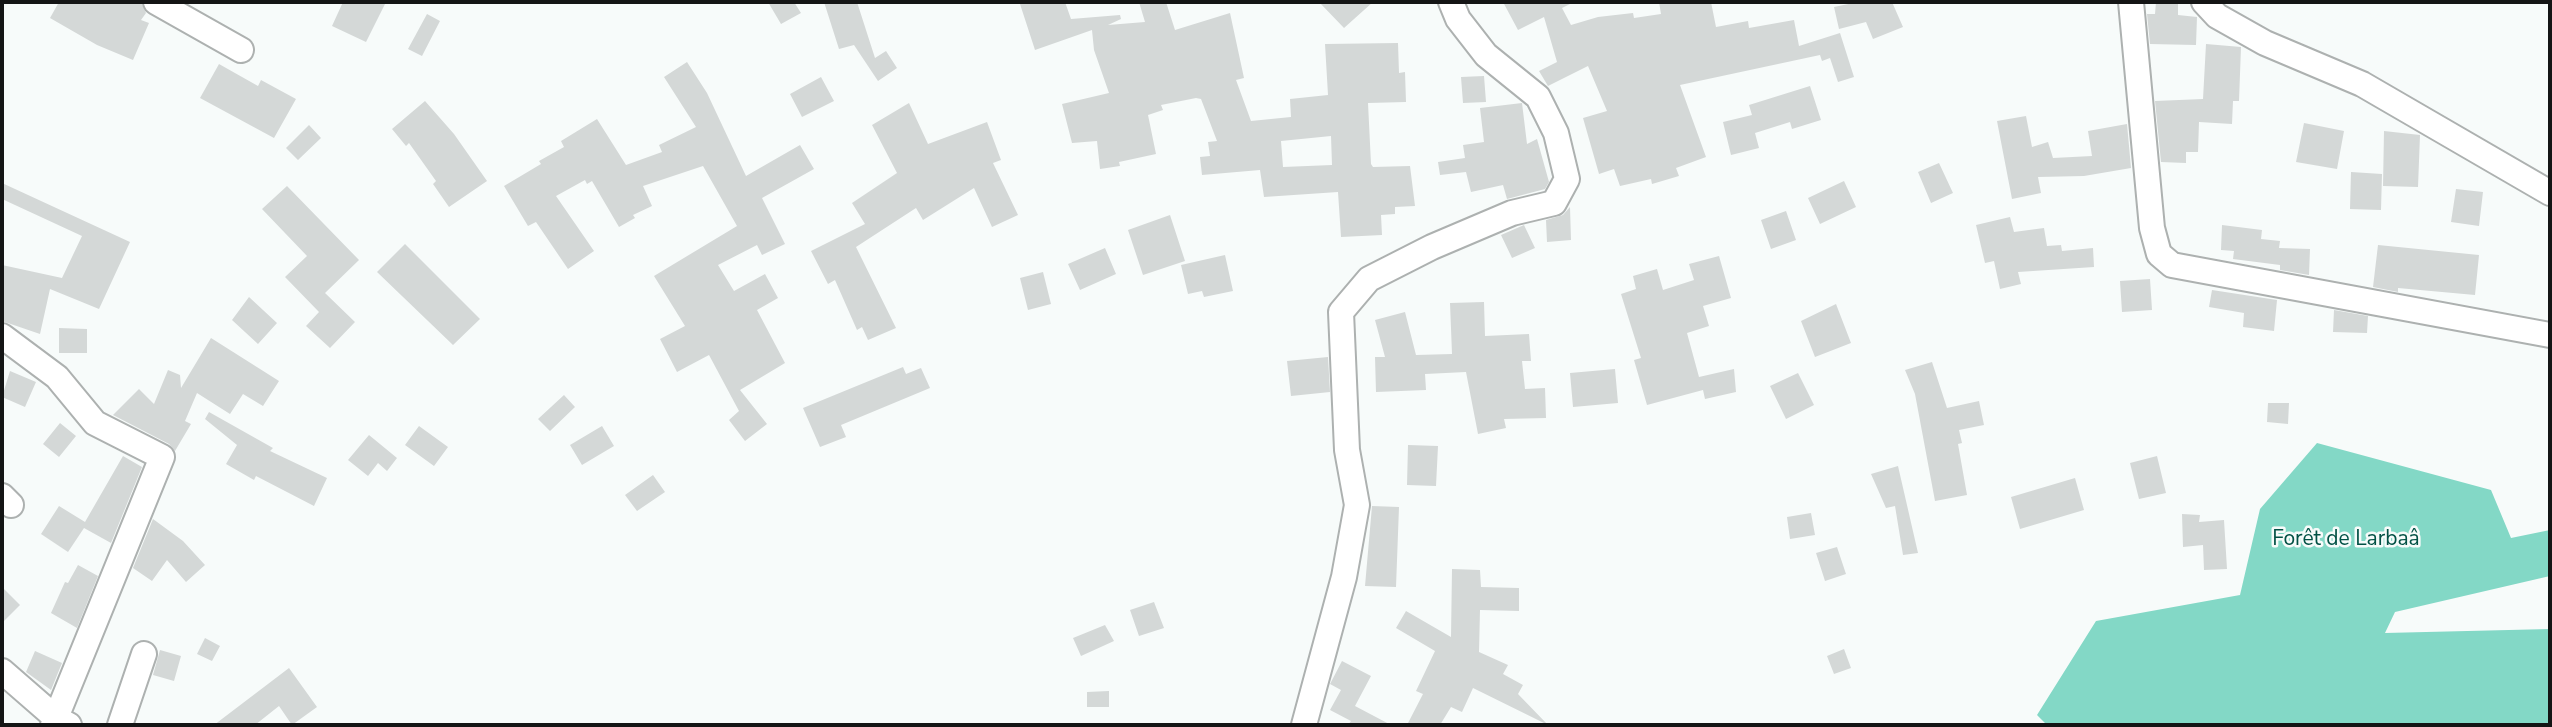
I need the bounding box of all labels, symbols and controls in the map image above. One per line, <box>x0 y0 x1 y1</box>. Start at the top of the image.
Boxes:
park label: Forêt de Larbaâ <box>2272 527 2420 553</box>

